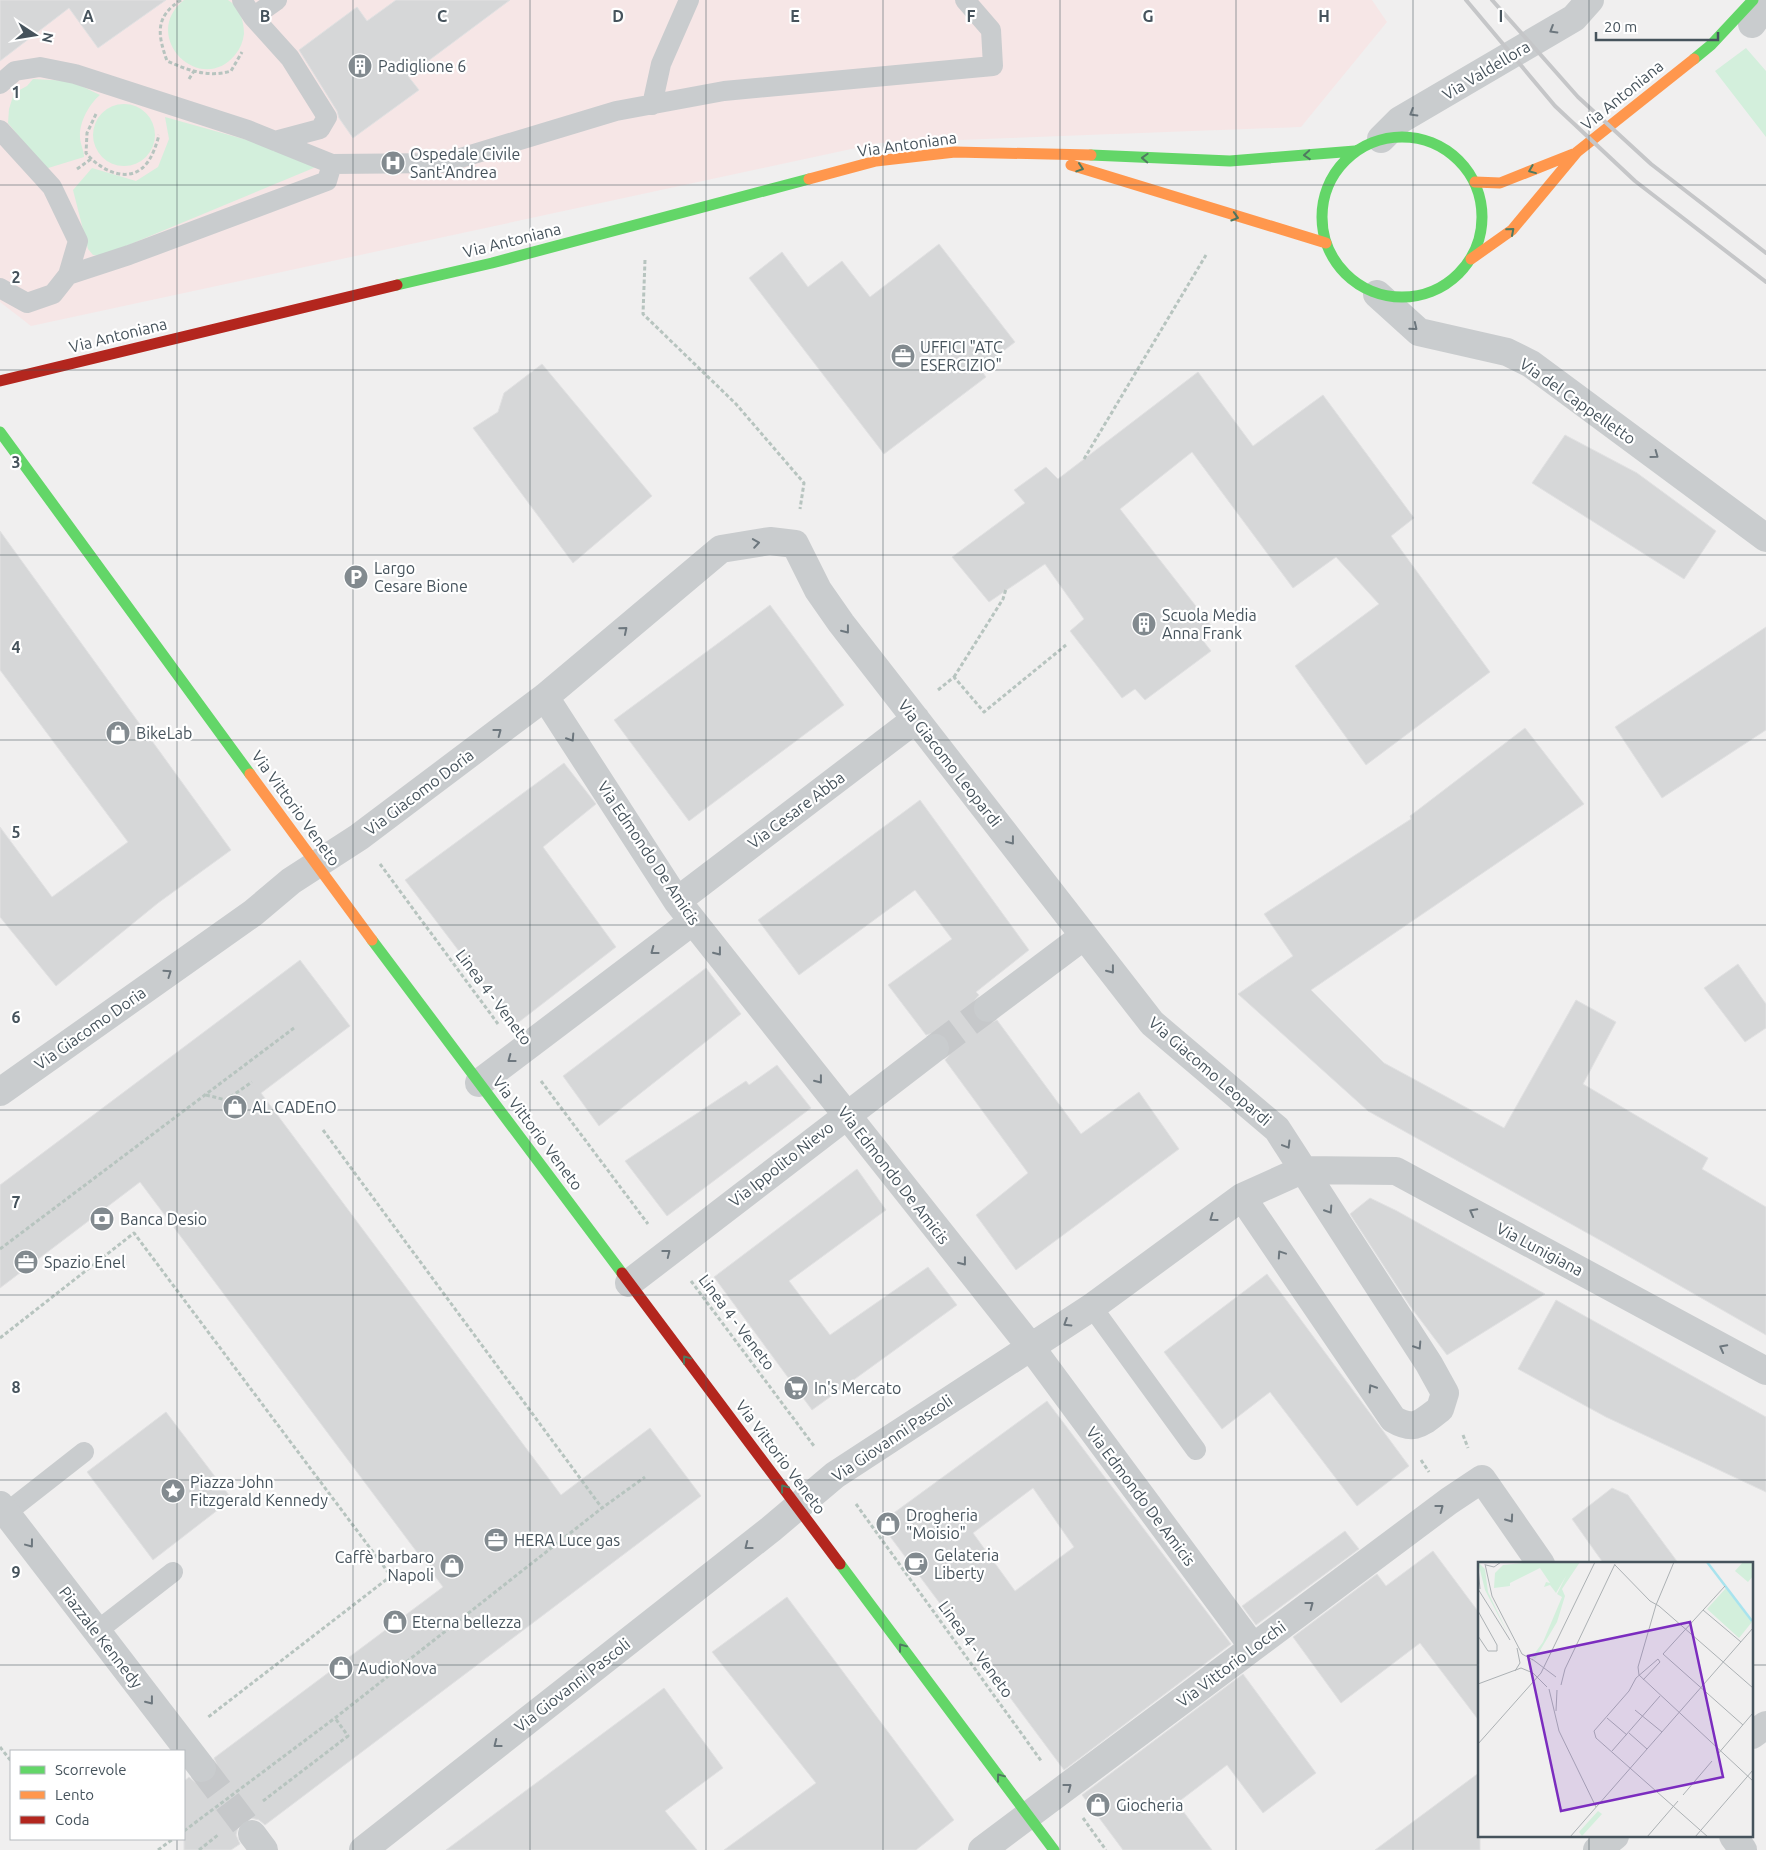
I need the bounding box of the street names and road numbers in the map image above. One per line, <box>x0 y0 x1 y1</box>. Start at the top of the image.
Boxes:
street label: Via Valdellora <box>1439 37 1533 103</box>
street label: Via Antoniana <box>1577 56 1667 134</box>
street label: Via Antoniana <box>856 128 958 160</box>
street label: Via Antoniana <box>461 219 563 261</box>
street label: Via Antoniana <box>67 314 169 356</box>
street label: Via del Cappelletto <box>1517 354 1639 448</box>
street label: Via Giacomo Leopardi <box>895 696 1005 830</box>
street label: Via Giacomo Doria <box>361 745 477 839</box>
street label: Via Vittorio Veneto <box>248 747 344 869</box>
street label: Via Cesare Abba <box>744 768 848 852</box>
street label: Via Edmondo De Amicis <box>594 778 704 928</box>
street label: Linea 4 - Veneto <box>452 946 536 1048</box>
street label: Via Giacomo Doria <box>31 983 149 1073</box>
street label: Via Giacomo Leopardi <box>1145 1013 1275 1129</box>
street label: Via Vittorio Veneto <box>489 1073 587 1193</box>
street label: Via Edmondo De Amicis <box>835 1103 953 1247</box>
street label: Via Ippolito Nievo <box>725 1118 837 1210</box>
street label: Via Lunigiana <box>1494 1219 1586 1279</box>
street label: Linea 4 - Veneto <box>695 1271 779 1373</box>
street label: Via Giovanni Pascoli <box>828 1391 956 1485</box>
street label: Via Vittorio Veneto <box>732 1397 830 1517</box>
street label: Via Edmondo De Amicis <box>1083 1423 1199 1569</box>
street label: Piazzale Kennedy <box>56 1583 146 1692</box>
street label: Linea 4 - Veneto <box>935 1597 1017 1701</box>
street label: Via Vittorio Locchi <box>1173 1617 1289 1711</box>
street label: Via Giovanni Pascoli <box>511 1634 633 1736</box>

